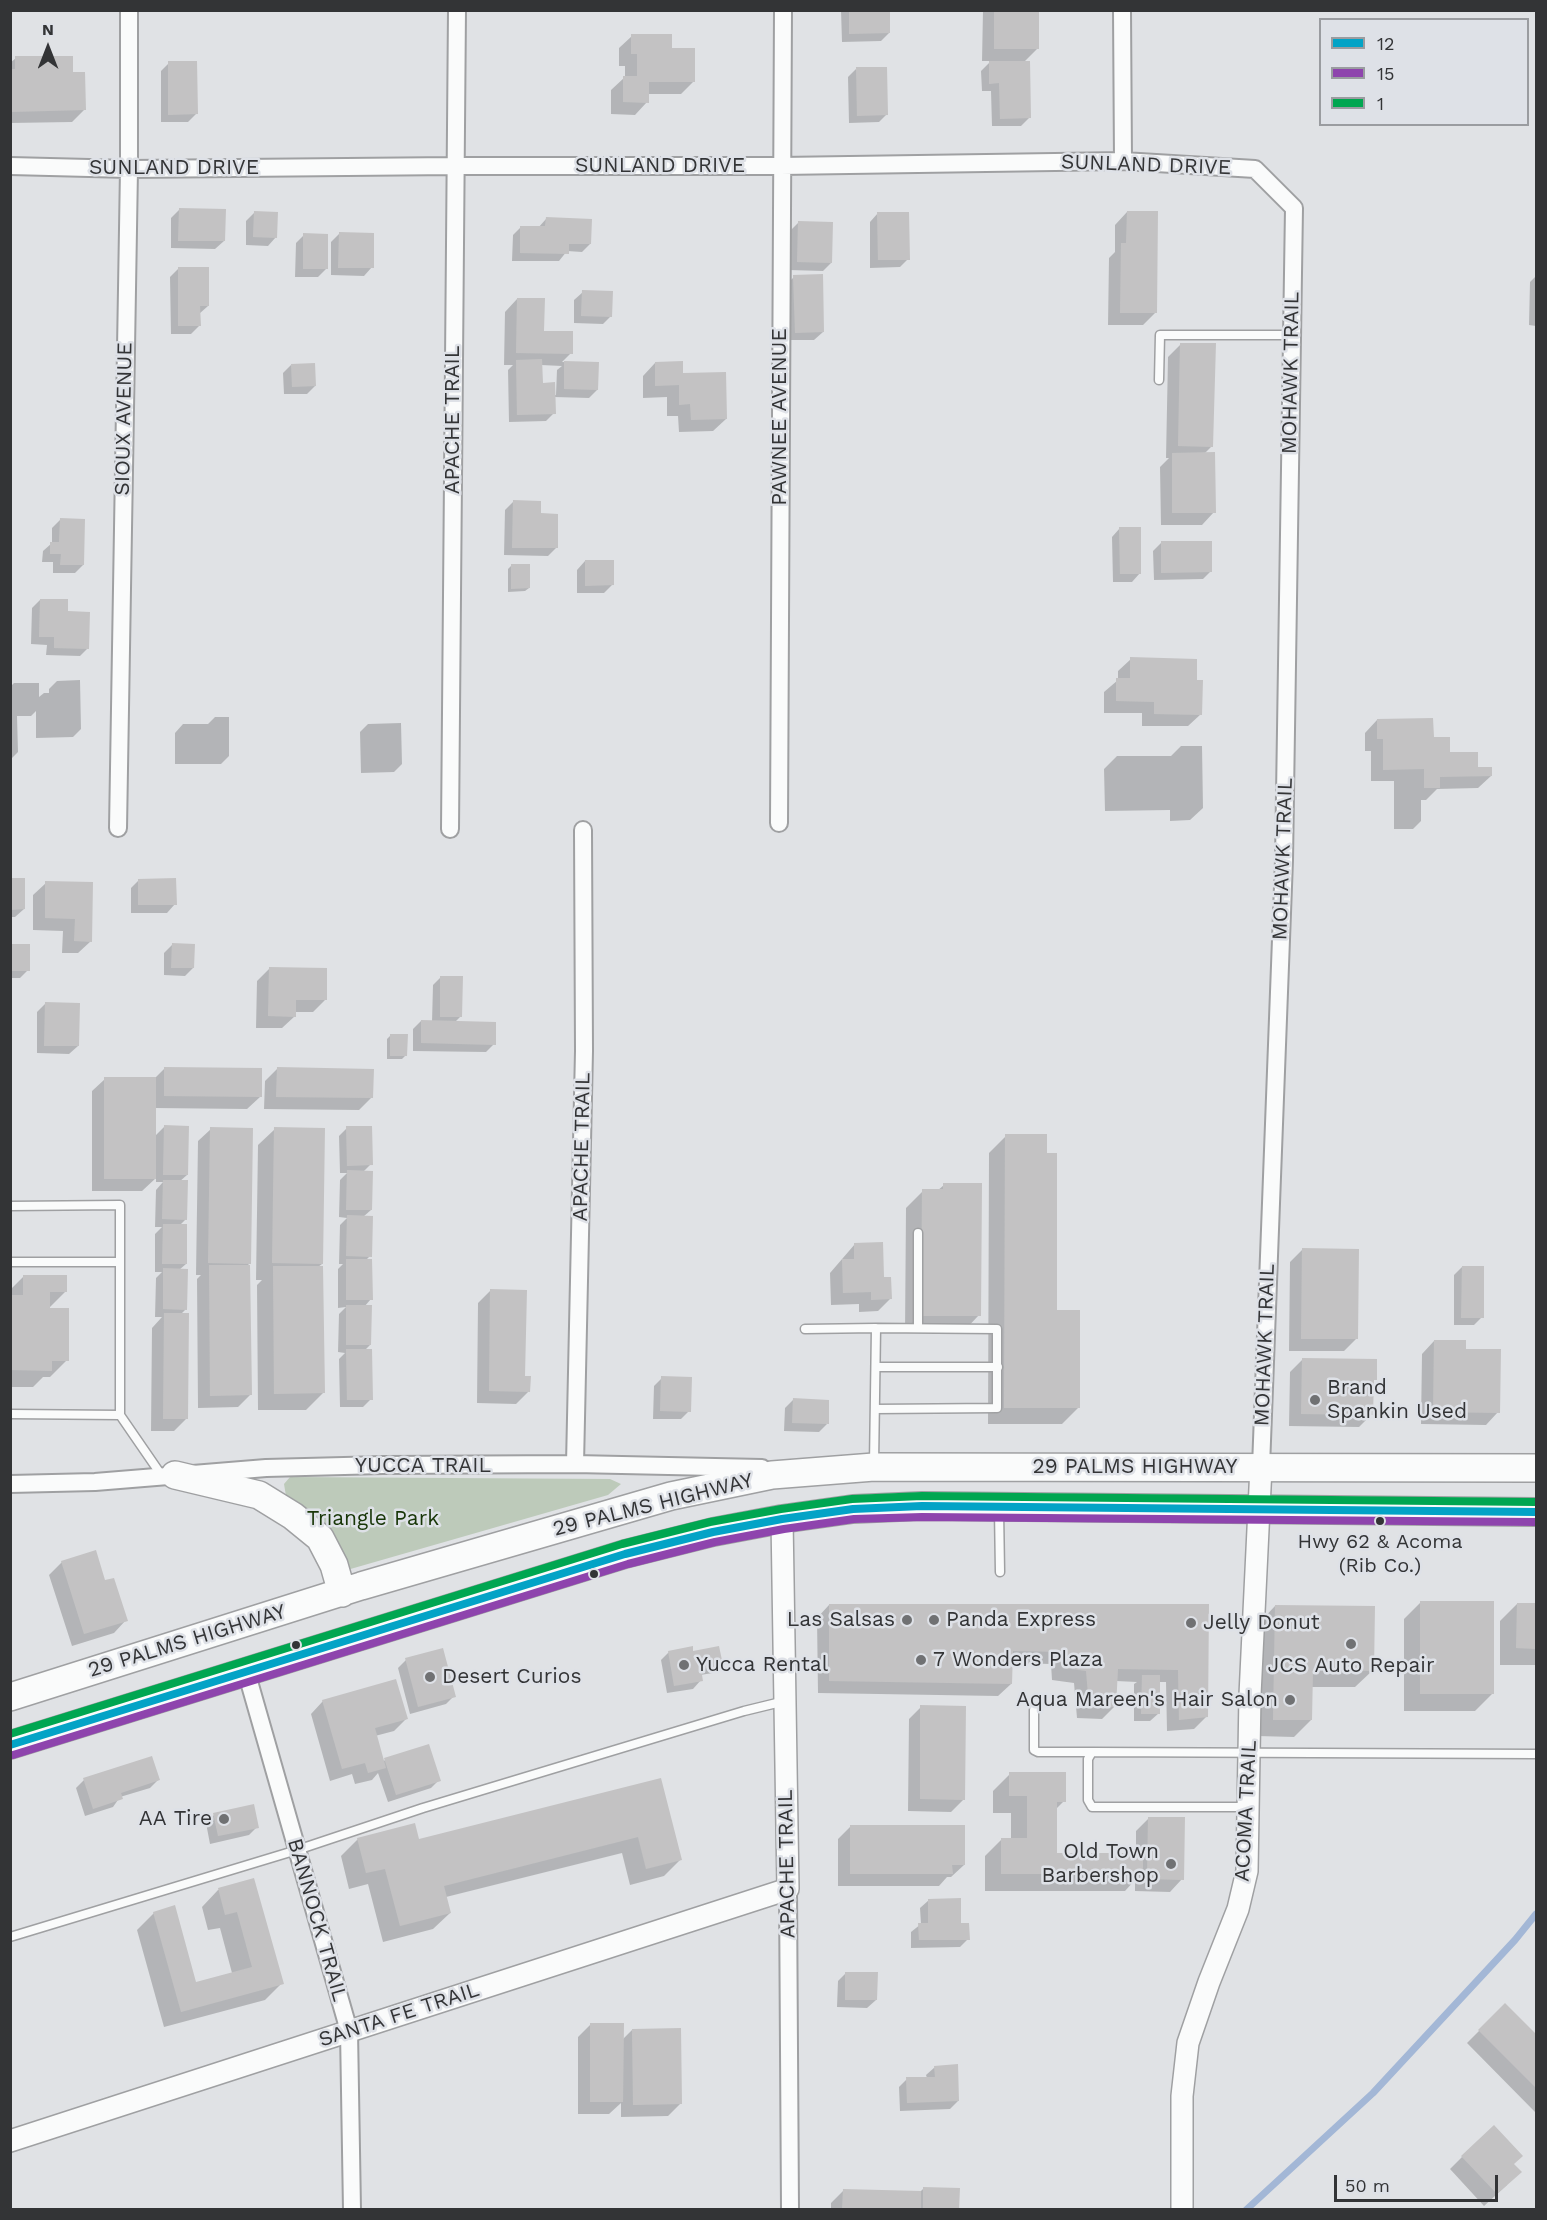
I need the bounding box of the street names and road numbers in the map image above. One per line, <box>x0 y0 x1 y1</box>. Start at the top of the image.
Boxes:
street label: SUNLAND DRIVE <box>1061 149 1231 181</box>
street label: SUNLAND DRIVE <box>575 153 745 179</box>
street label: SUNLAND DRIVE <box>89 155 259 181</box>
street label: MOHAWK TRAIL <box>1277 292 1305 454</box>
street label: PAWNEE AVENUE <box>767 328 793 506</box>
street label: SIOUX AVENUE <box>110 342 138 496</box>
street label: APACHE TRAIL <box>440 346 466 494</box>
street label: MOHAWK TRAIL <box>1268 777 1298 941</box>
street label: APACHE TRAIL <box>568 1072 596 1222</box>
street label: MOHAWK TRAIL <box>1250 1263 1280 1427</box>
street label: YUCCA TRAIL <box>355 1453 491 1479</box>
street label: 29 PALMS HIGHWAY <box>1032 1454 1238 1480</box>
street label: 29 PALMS HIGHWAY <box>550 1468 756 1542</box>
street label: 29 PALMS HIGHWAY <box>85 1599 289 1683</box>
street label: ACOMA TRAIL <box>1230 1740 1262 1882</box>
street label: APACHE TRAIL <box>773 1789 801 1939</box>
street label: BANNOCK TRAIL <box>282 1836 352 2004</box>
street label: SANTA FE TRAIL <box>316 1977 482 2053</box>

